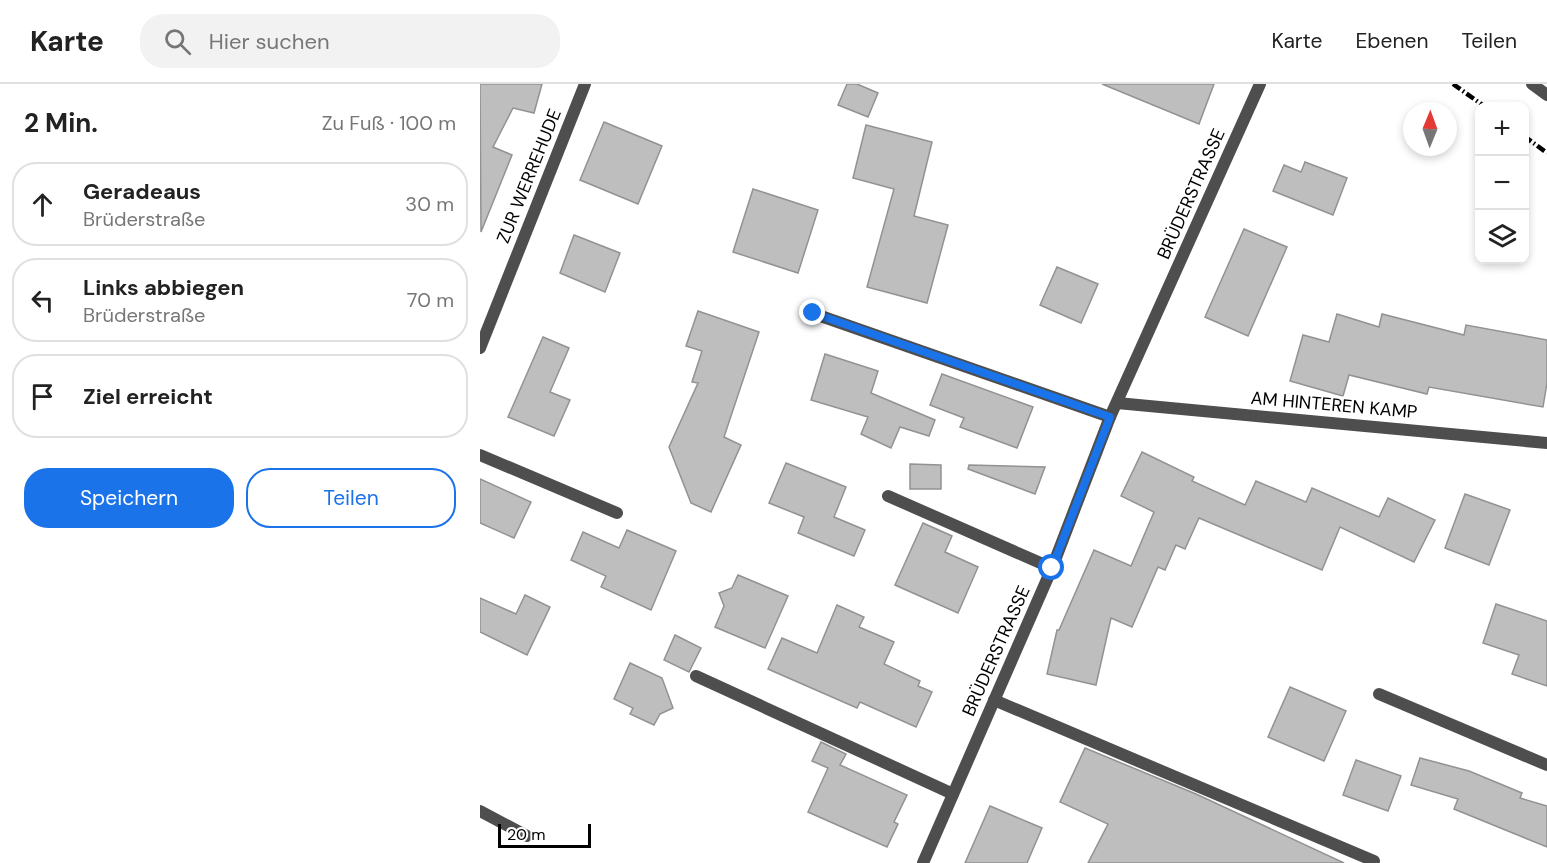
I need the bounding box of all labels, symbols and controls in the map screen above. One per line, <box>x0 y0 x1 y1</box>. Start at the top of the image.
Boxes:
search box <box>140 14 560 68</box>
text: Karte <box>30 23 104 60</box>
icon: search <box>161 25 194 58</box>
text: Hier suchen <box>209 27 330 56</box>
text: Karte <box>1272 27 1322 55</box>
text: Ebenen <box>1355 27 1428 55</box>
text: Teilen <box>1461 27 1517 55</box>
north arrow <box>1403 102 1457 156</box>
map controls <box>1475 102 1529 264</box>
button: + <box>1475 102 1529 156</box>
street label: ZUR WERREHUDE <box>491 105 567 247</box>
text: 2 Min. <box>24 106 98 140</box>
text: Zu Fuß · 100 m <box>322 110 456 136</box>
street label: BRÜDERSTRASSE <box>1151 125 1231 263</box>
button: − <box>1475 156 1529 210</box>
text: Geradeaus <box>83 177 201 206</box>
icon: ahead <box>26 188 59 221</box>
text: 30 m <box>405 191 454 217</box>
text: Brüderstraße <box>83 206 205 232</box>
button: layers <box>1475 210 1529 264</box>
text: Links abbiegen <box>83 273 244 302</box>
icon: left <box>26 284 59 317</box>
text: 70 m <box>407 287 454 313</box>
route end <box>799 299 825 325</box>
text: Brüderstraße <box>83 302 205 328</box>
icon: arrive <box>26 380 59 413</box>
text: Ziel erreicht <box>83 382 213 411</box>
street label: AM HINTEREN KAMP <box>1250 386 1418 424</box>
button: Speichern <box>24 468 234 528</box>
button: Teilen <box>246 468 456 528</box>
route start <box>1038 554 1064 580</box>
street label: BRÜDERSTRASSE <box>956 582 1036 720</box>
scale bar <box>498 821 591 848</box>
text: 20 m <box>507 824 546 845</box>

